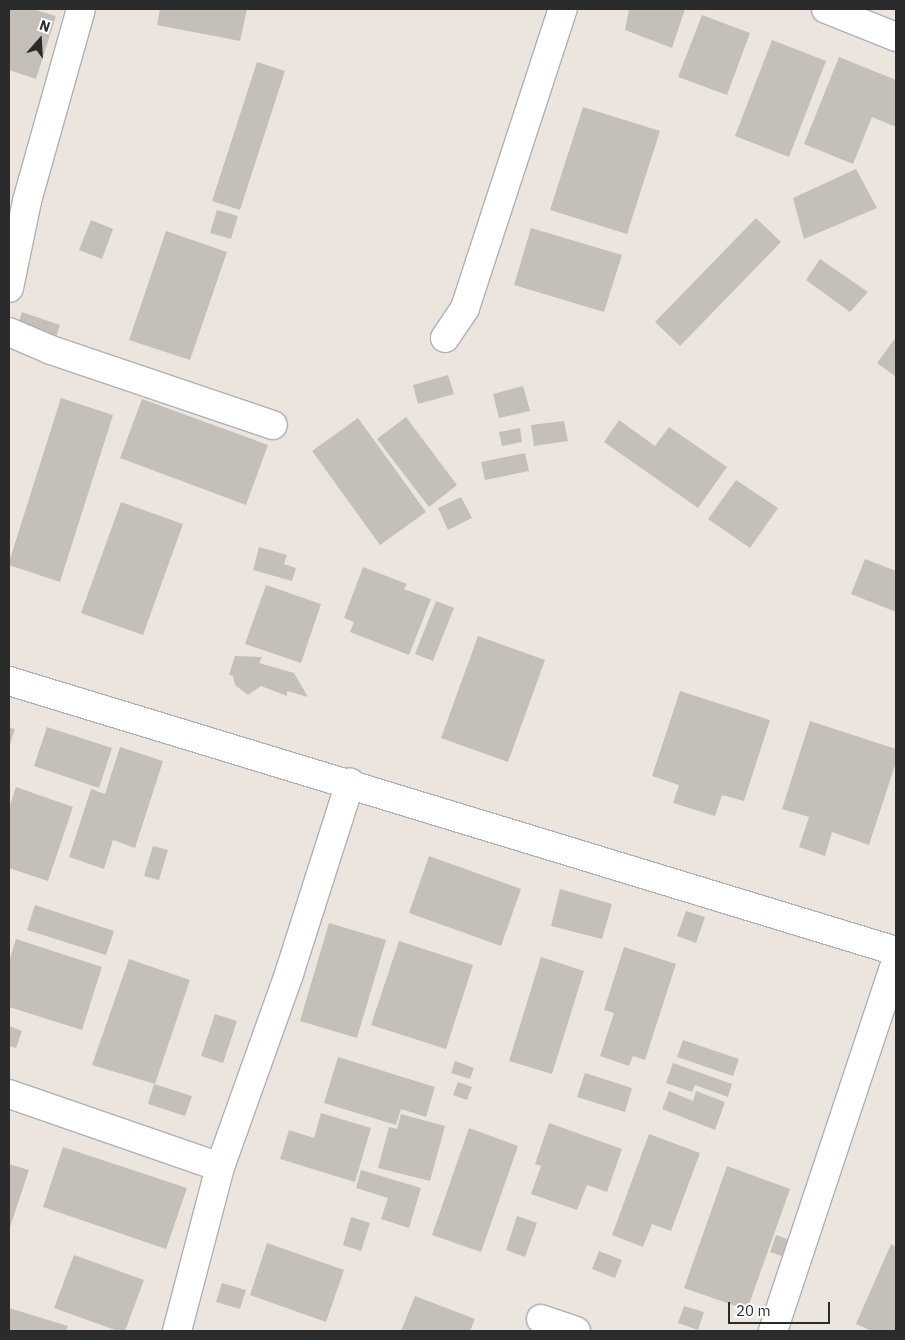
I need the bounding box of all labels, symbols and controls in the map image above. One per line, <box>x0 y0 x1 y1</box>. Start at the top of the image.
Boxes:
north arrow <box>15 15 65 65</box>
text: N <box>37 16 53 36</box>
scale bar <box>730 1292 832 1324</box>
text: 20 m <box>736 1301 771 1320</box>

